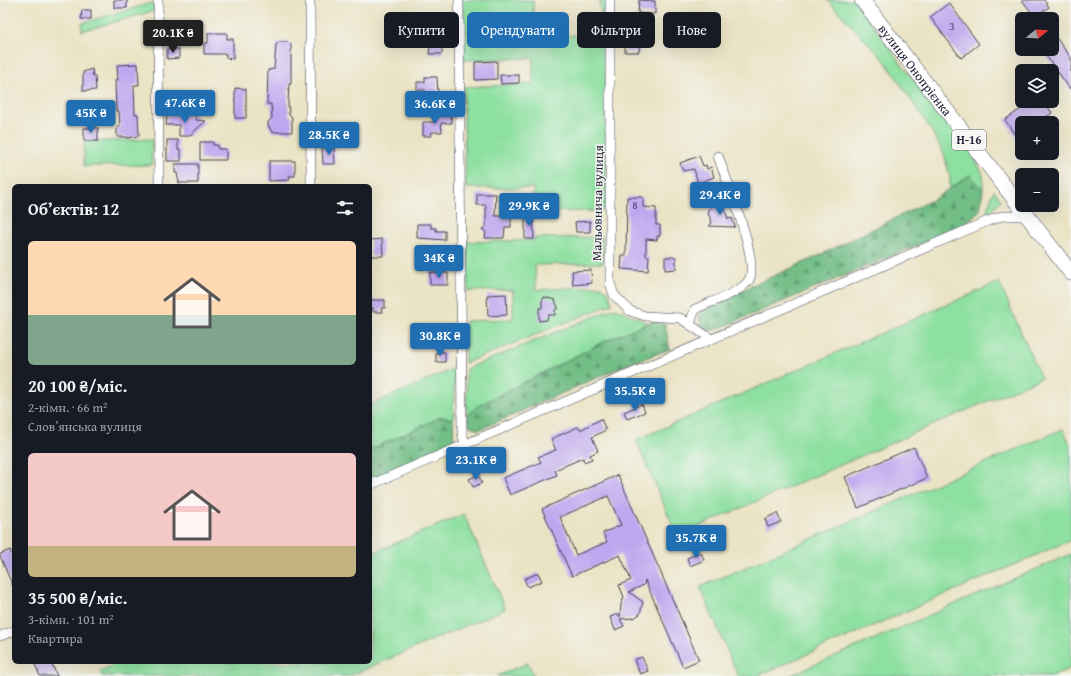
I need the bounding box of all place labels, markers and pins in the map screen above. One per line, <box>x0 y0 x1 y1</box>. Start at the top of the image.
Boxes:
pin: 20.1K ₴ <box>136 20 210 54</box>
pin: 47.6K ₴ <box>148 90 222 124</box>
pin: 36.6K ₴ <box>398 91 472 125</box>
pin: 45K ₴ <box>63 100 119 134</box>
pin: 28.5K ₴ <box>292 122 366 156</box>
pin: 29.4K ₴ <box>683 182 757 216</box>
pin: 29.9K ₴ <box>492 193 566 227</box>
pin: 34K ₴ <box>411 245 467 279</box>
pin: 30.8K ₴ <box>403 323 477 357</box>
pin: 35.5K ₴ <box>598 378 672 412</box>
pin: 23.1K ₴ <box>439 447 513 481</box>
pin: 35.7K ₴ <box>659 525 733 559</box>

